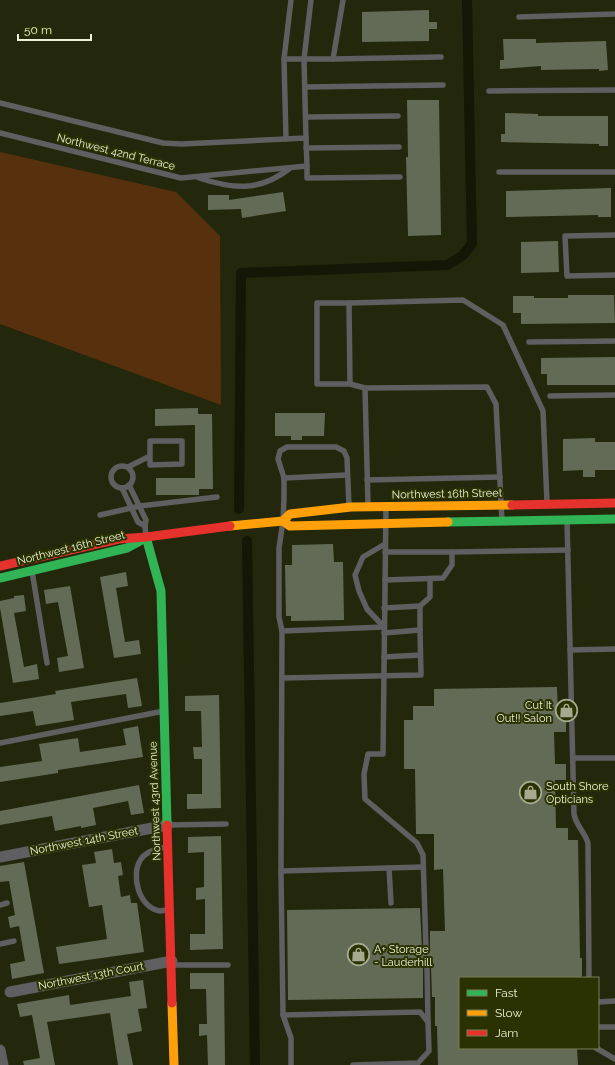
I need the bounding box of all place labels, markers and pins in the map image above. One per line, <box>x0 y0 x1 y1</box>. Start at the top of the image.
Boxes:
shop icon: Cut It Out!! Salon <box>554 698 580 724</box>
place label: Cut It Out!! Salon <box>497 699 552 725</box>
shop icon: South Shore Opticians <box>517 779 543 805</box>
place label: South Shore Opticians <box>546 780 609 806</box>
shop icon: A+ Storage - Lauderhill <box>346 942 372 968</box>
place label: A+ Storage - Lauderhill <box>374 943 432 969</box>

